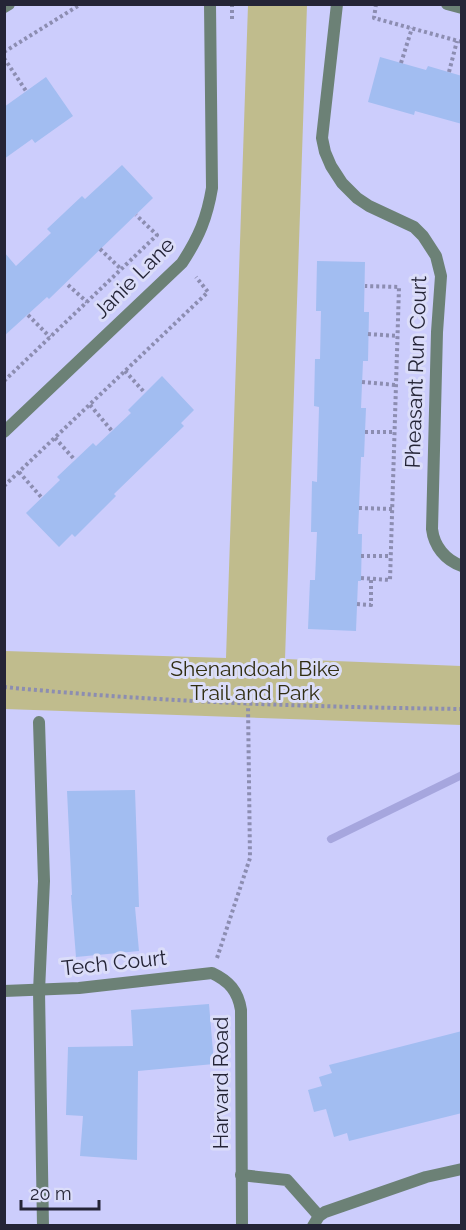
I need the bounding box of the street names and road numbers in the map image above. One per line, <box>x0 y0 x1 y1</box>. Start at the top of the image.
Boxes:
street label: Janie Lane <box>88 232 179 323</box>
street label: Pheasant Run Court <box>400 275 431 469</box>
street label: Tech Court <box>60 945 168 980</box>
street label: Harvard Road <box>208 1017 233 1149</box>

